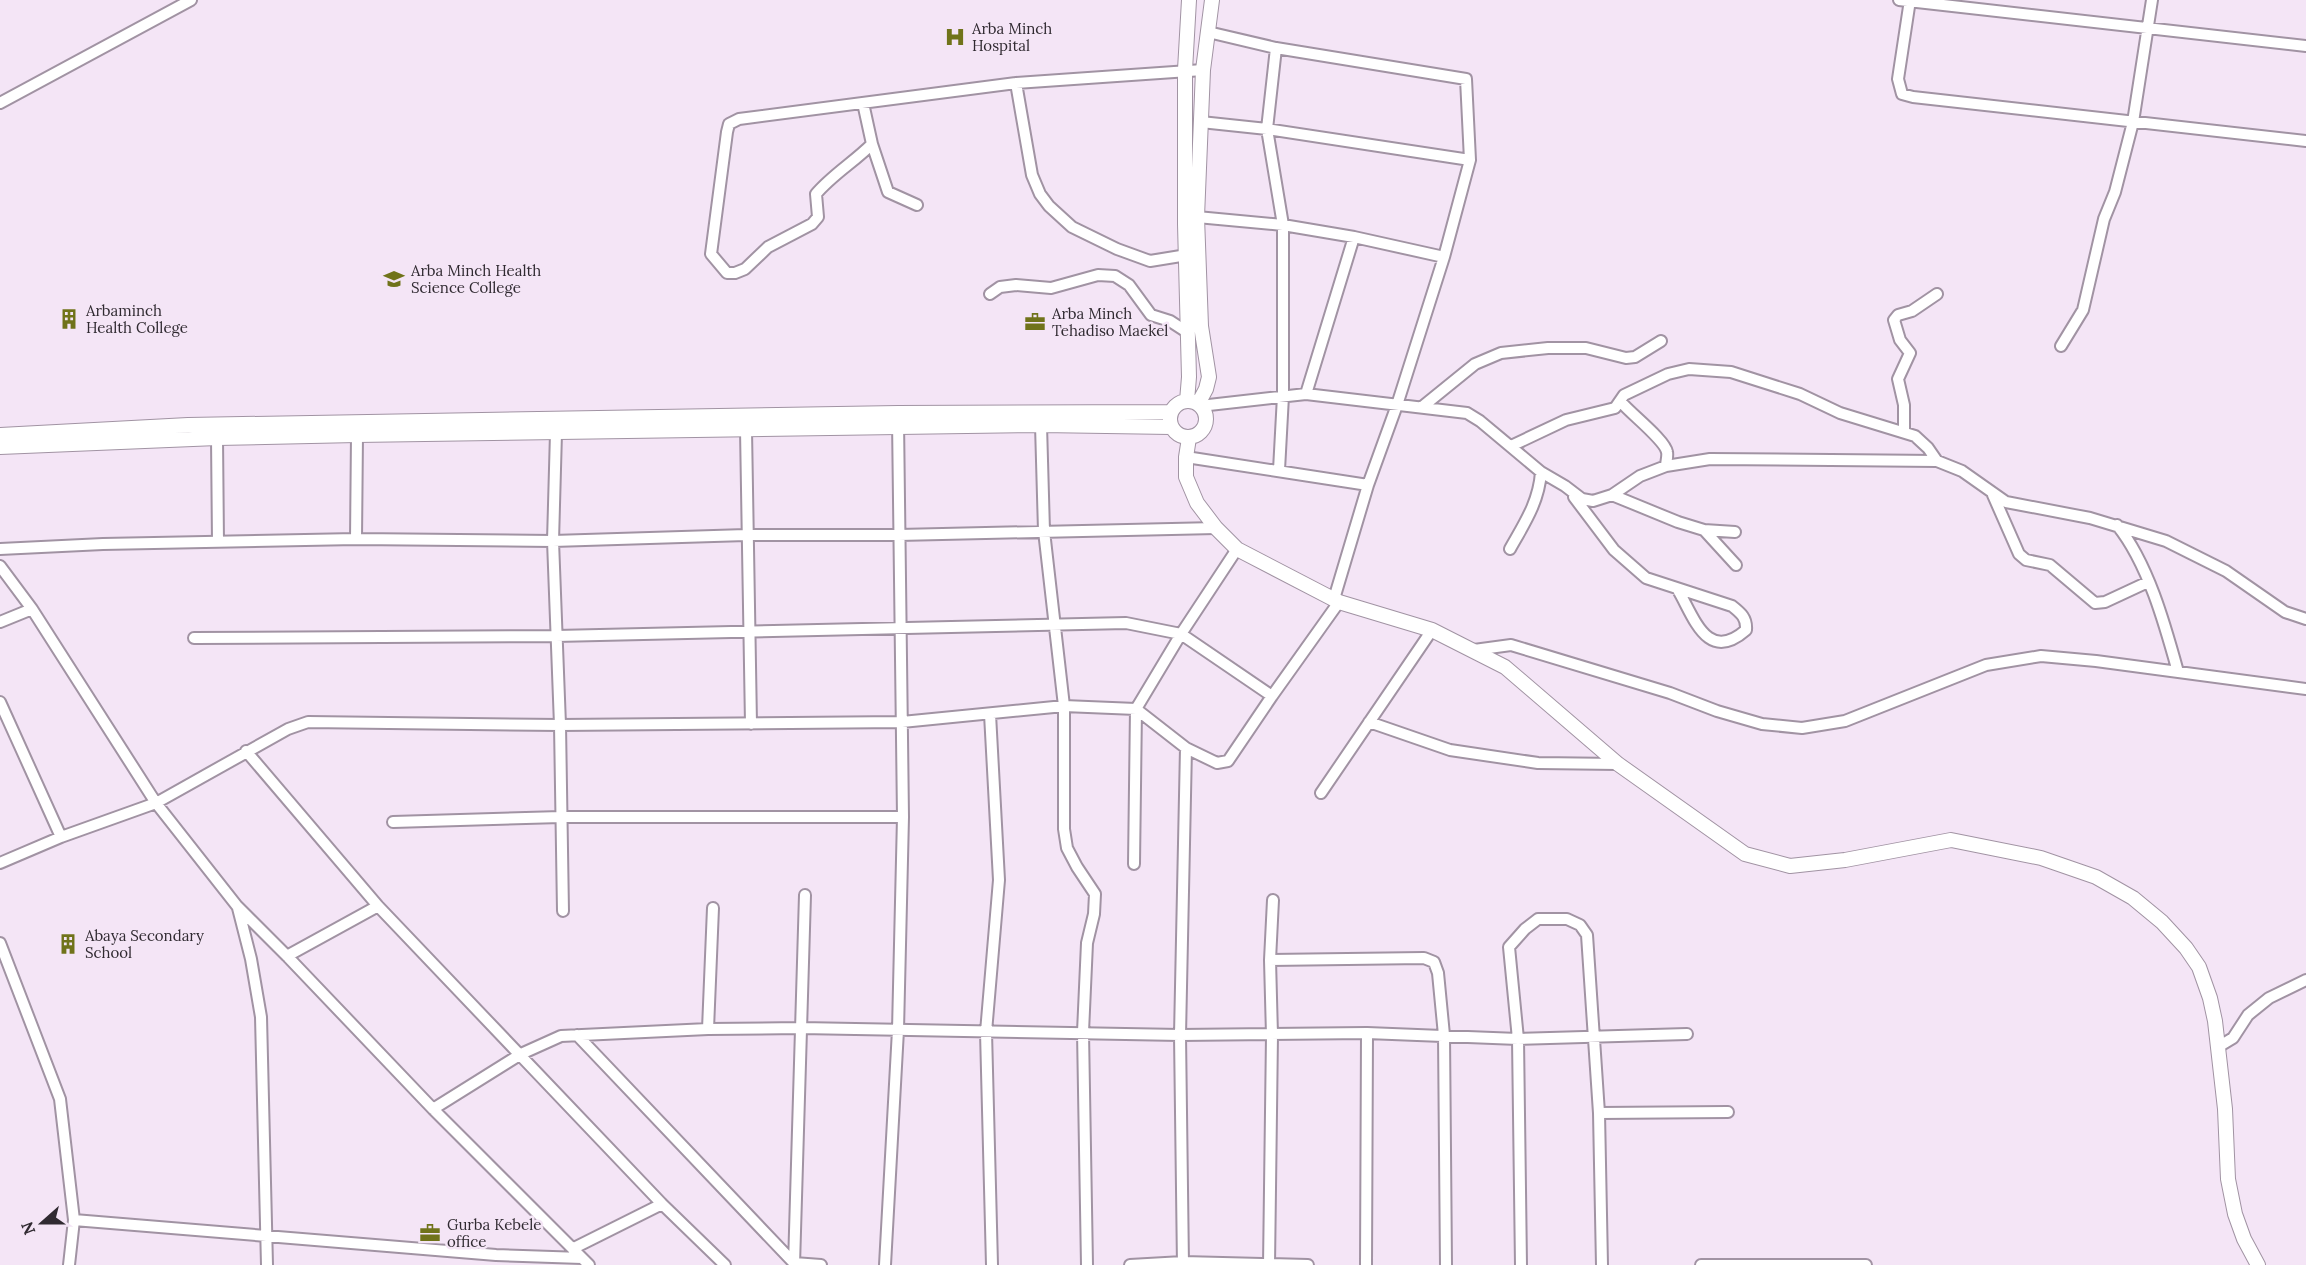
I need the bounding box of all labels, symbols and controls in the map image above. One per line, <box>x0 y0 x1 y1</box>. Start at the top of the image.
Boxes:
place label: Arba Minch Hospital <box>971 19 1052 55</box>
hospital icon: Arba Minch Hospital <box>943 25 967 49</box>
place label: Arba Minch Health Science College <box>410 261 541 297</box>
school or university icon: Arba Minch Health Science College <box>382 267 406 291</box>
place label: Arbaminch Health College <box>85 301 188 337</box>
place label: Arba Minch Tehadiso Maekel <box>1051 304 1168 340</box>
building icon: Arbaminch Health College <box>57 307 81 331</box>
office icon: Arba Minch Tehadiso Maekel <box>1023 310 1047 334</box>
place label: Abaya Secondary School <box>84 926 204 962</box>
building icon: Abaya Secondary School <box>56 932 80 956</box>
north arrow <box>12 1193 72 1253</box>
place label: Gurba Kebele office <box>447 1215 541 1251</box>
text: N <box>16 1219 40 1238</box>
office icon: Gurba Kebele office <box>418 1221 442 1245</box>

